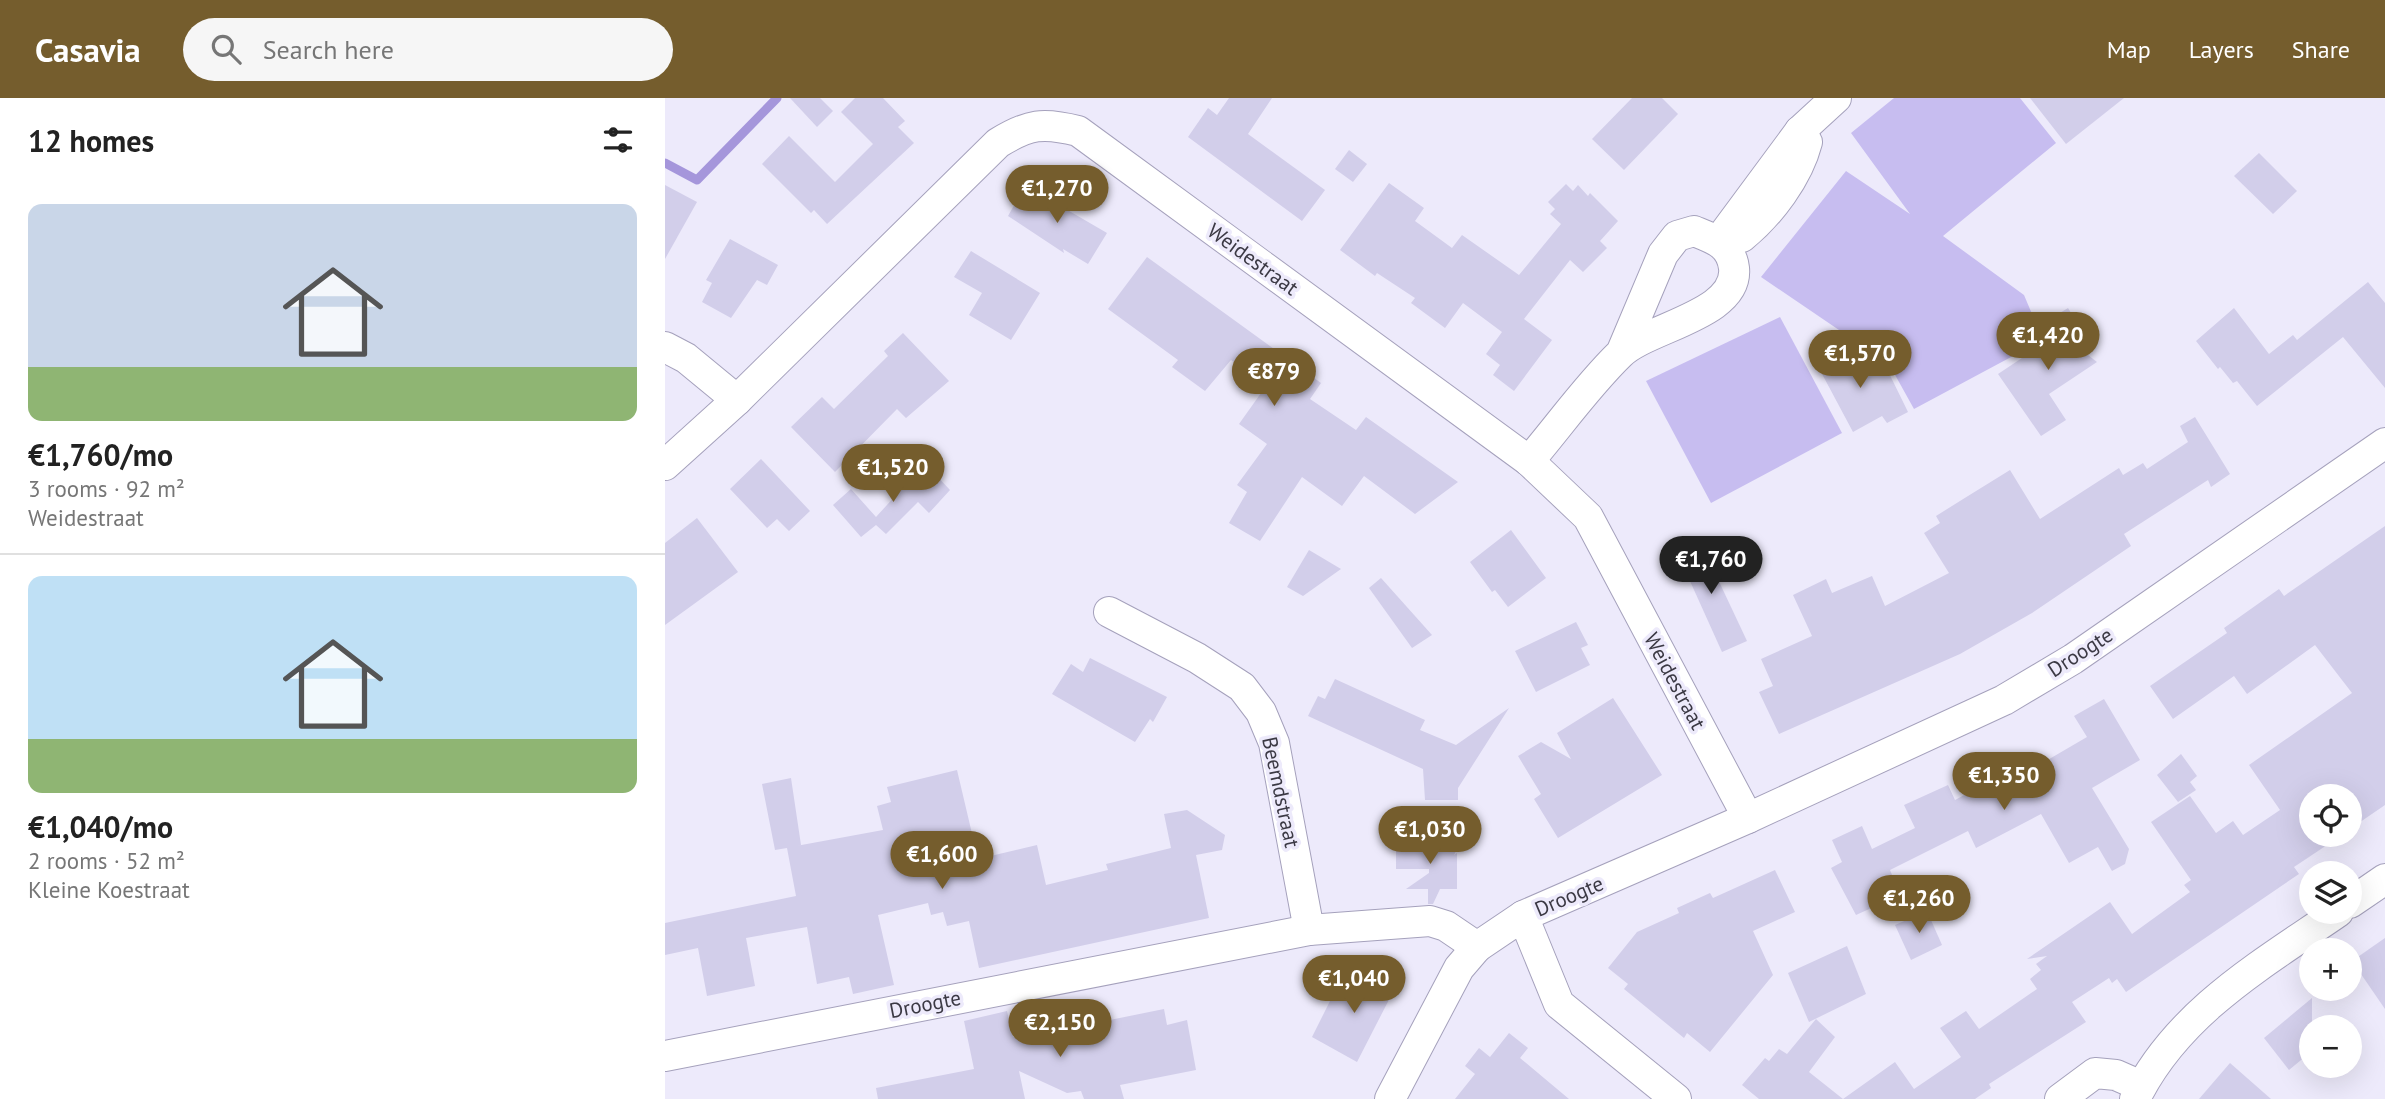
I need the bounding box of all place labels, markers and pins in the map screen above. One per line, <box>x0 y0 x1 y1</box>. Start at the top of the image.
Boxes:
pin: €1,270 <box>1000 166 1114 225</box>
pin: €1,420 <box>1991 313 2105 372</box>
pin: €1,570 <box>1803 330 1917 390</box>
pin: €879 <box>1233 348 1315 408</box>
pin: €1,520 <box>836 444 950 504</box>
pin: €1,760 <box>1654 536 1768 596</box>
pin: €1,350 <box>1947 752 2061 812</box>
pin: €1,030 <box>1373 806 1487 866</box>
pin: €1,600 <box>885 832 999 891</box>
pin: €1,260 <box>1862 876 1976 935</box>
pin: €1,040 <box>1297 956 1411 1015</box>
pin: €2,150 <box>1003 1000 1117 1059</box>

